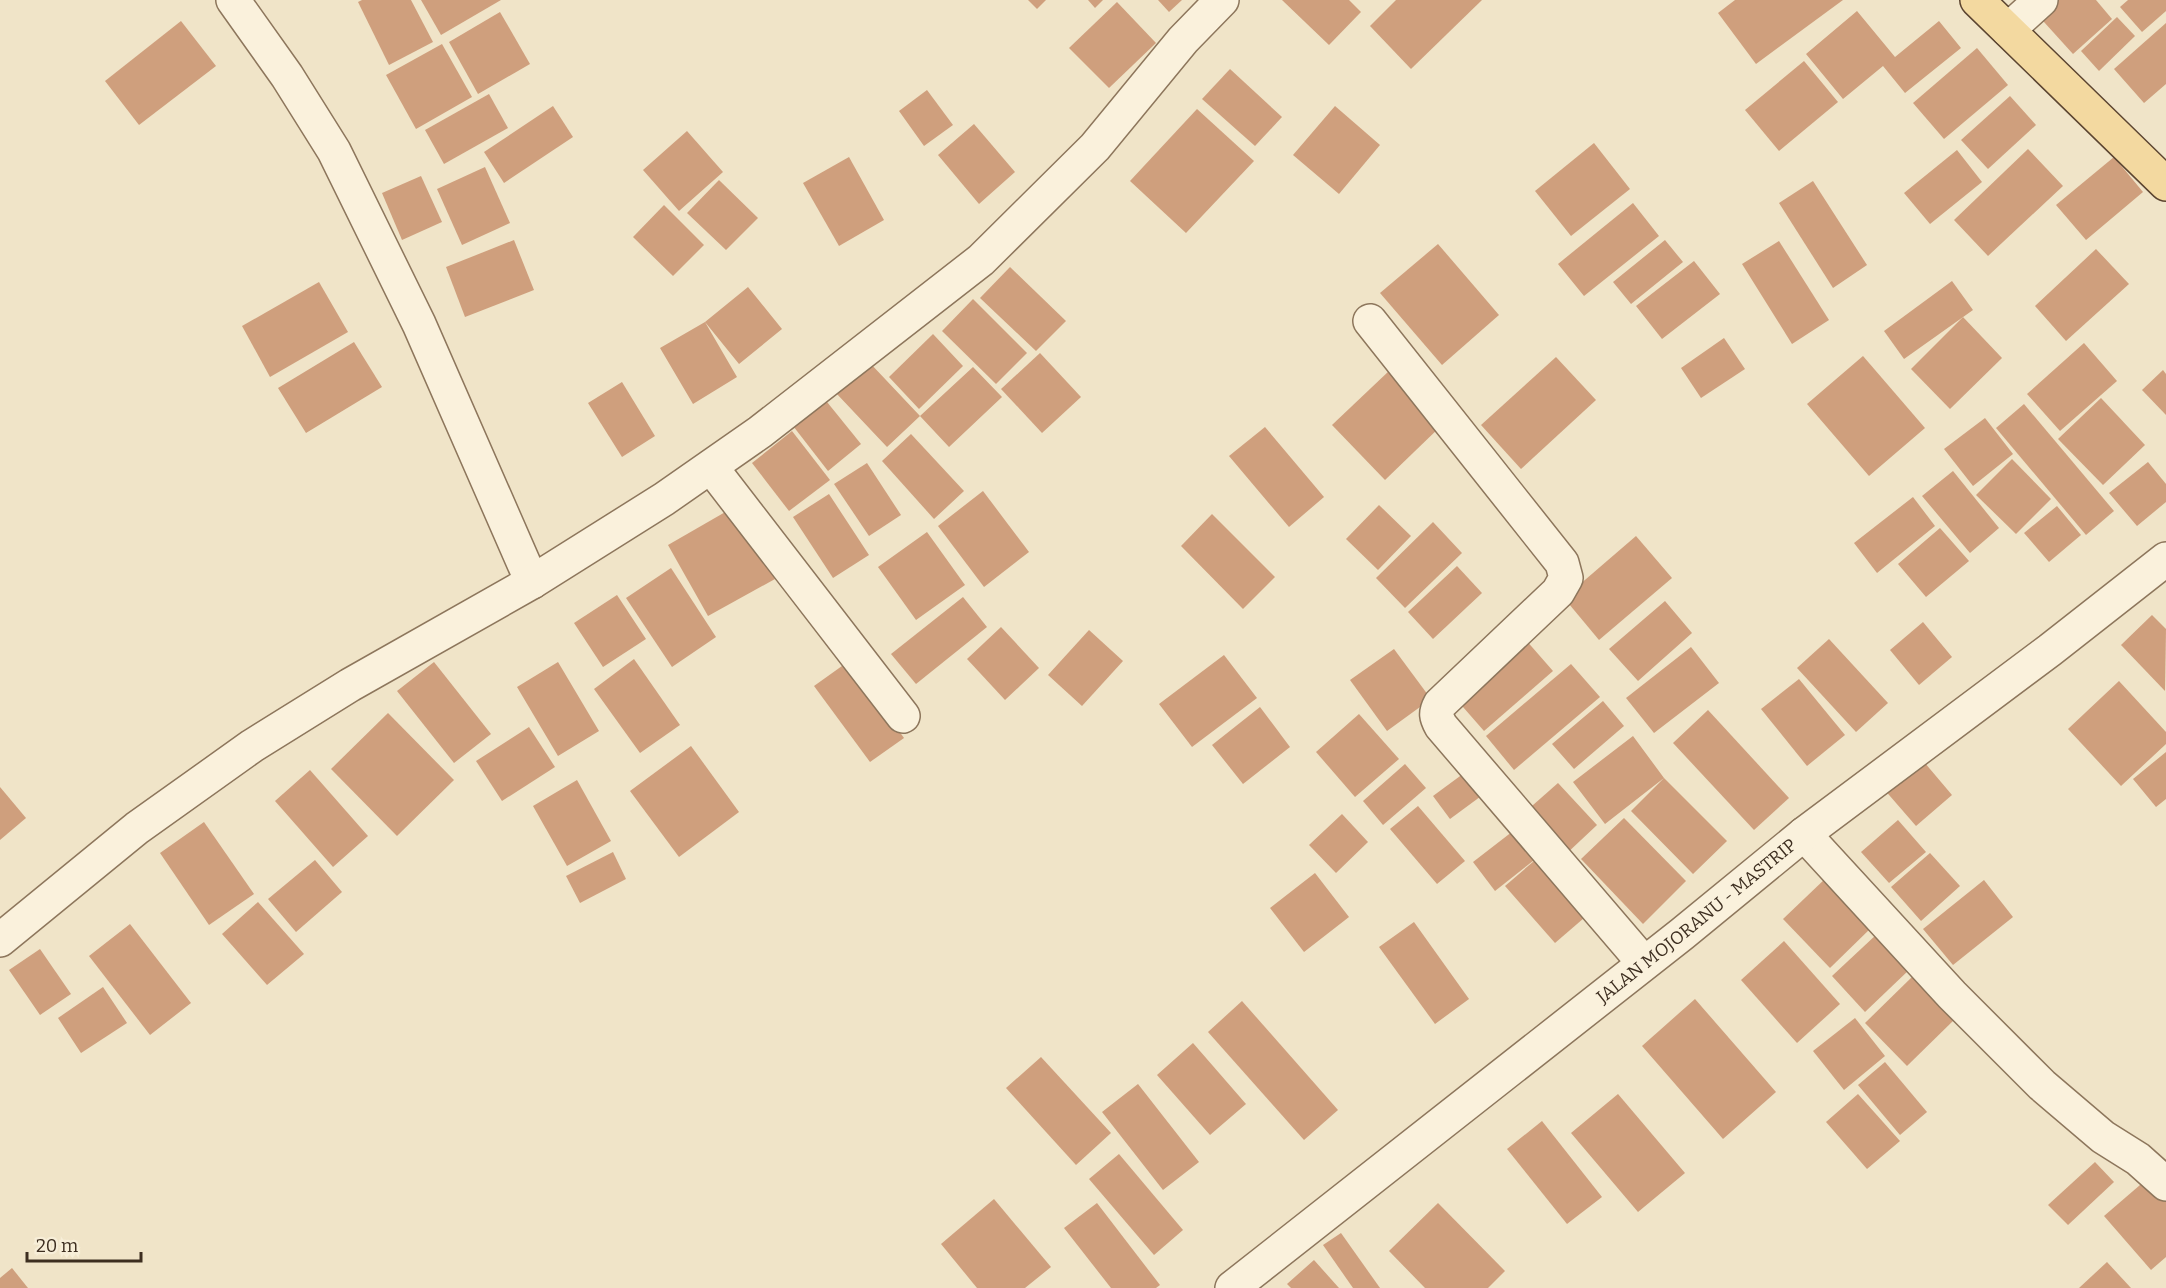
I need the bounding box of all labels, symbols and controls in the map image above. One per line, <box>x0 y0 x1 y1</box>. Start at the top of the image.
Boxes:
street label: JALAN MOJORANU - MASTRIP <box>1592 834 1801 1008</box>
scale bar <box>27 1225 141 1263</box>
text: 20 m <box>36 1235 78 1257</box>

